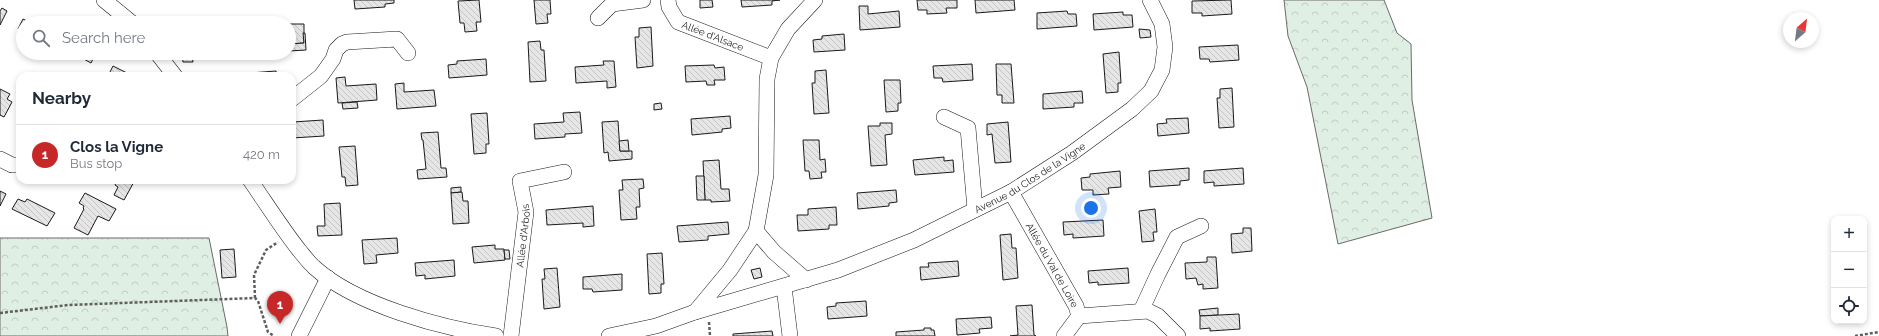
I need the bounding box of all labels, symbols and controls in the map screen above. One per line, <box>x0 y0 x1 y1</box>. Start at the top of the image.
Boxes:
north arrow <box>1783 12 1819 48</box>
search box <box>16 16 296 60</box>
street label: Allée d'Alsace <box>680 19 745 53</box>
icon: search <box>30 27 52 49</box>
text: Search here <box>62 29 145 47</box>
text: Nearby <box>32 88 91 108</box>
text: Clos la Vigne <box>70 138 163 156</box>
street label: Avenue du Clos de la Vigne <box>973 140 1088 215</box>
text: 1 <box>42 147 48 162</box>
text: 420 m <box>243 147 280 162</box>
text: Bus stop <box>70 156 122 171</box>
your location <box>1081 198 1101 218</box>
street label: Allée d'Arbois <box>514 203 532 268</box>
map controls <box>1831 216 1867 324</box>
button: + <box>1831 216 1867 252</box>
street label: Allée du Val de Loire <box>1024 221 1081 310</box>
button: − <box>1831 252 1867 288</box>
button: locate <box>1831 288 1867 324</box>
pin: 1 <box>267 291 293 324</box>

